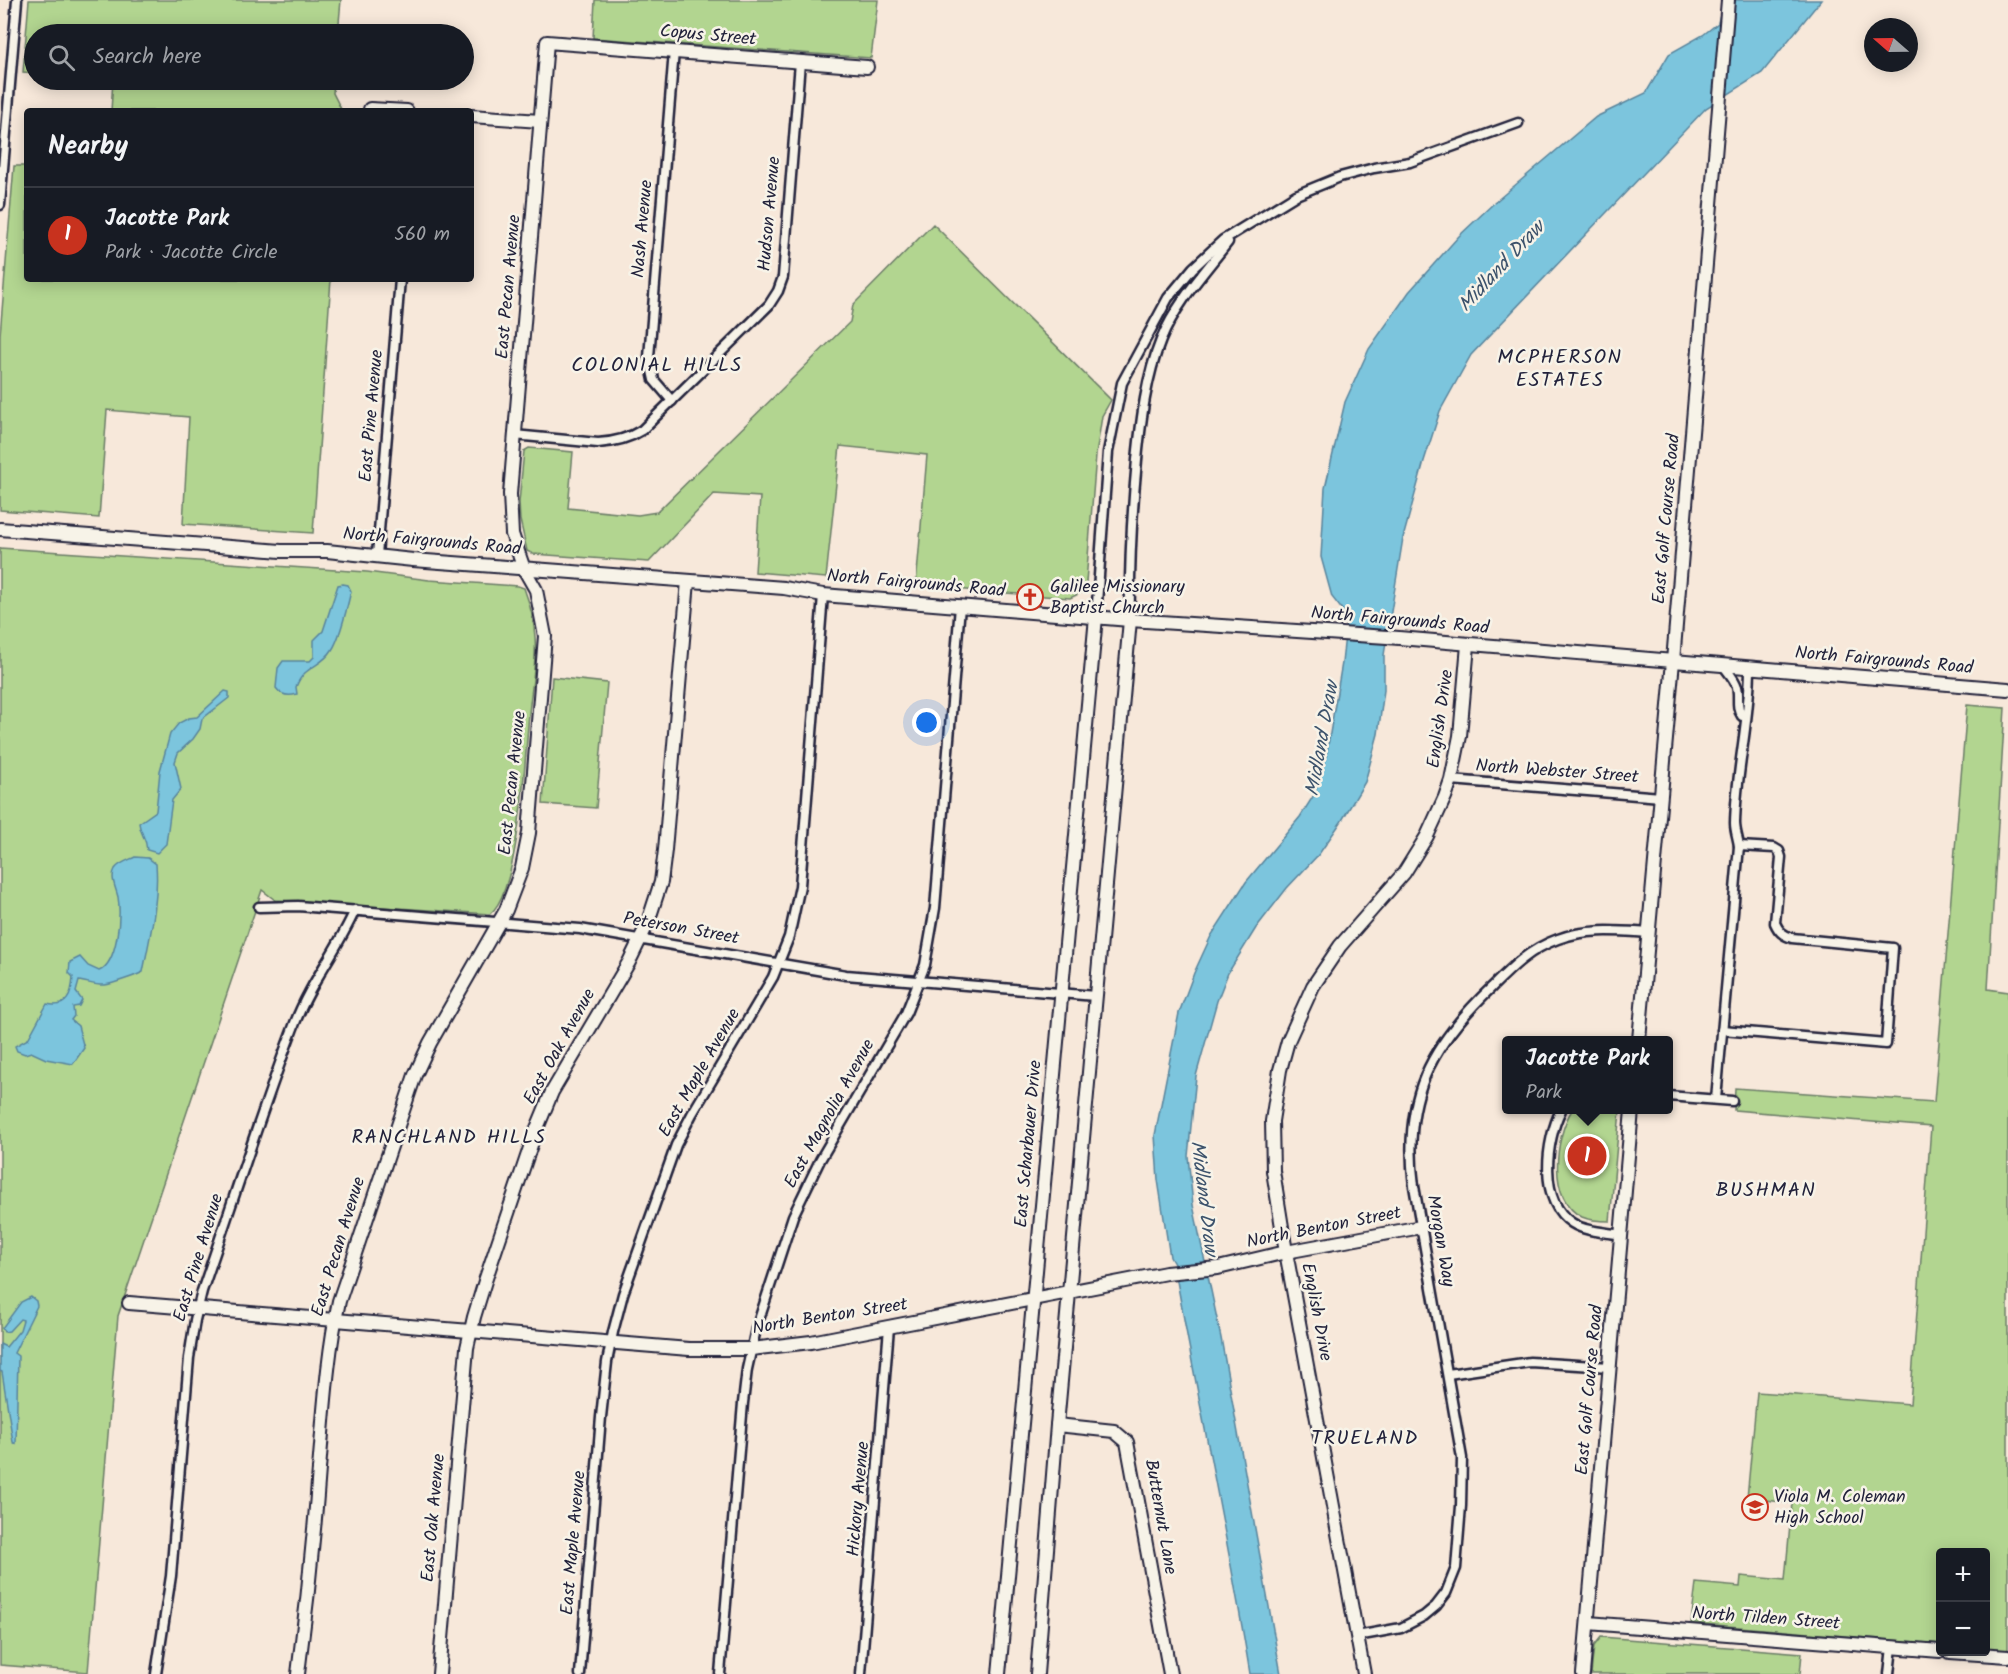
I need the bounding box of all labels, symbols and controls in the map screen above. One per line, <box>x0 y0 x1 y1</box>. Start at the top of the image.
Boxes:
street label: Copus Street <box>659 17 758 55</box>
north arrow <box>1864 18 1918 72</box>
search box <box>24 24 474 90</box>
text: Search here <box>93 40 201 75</box>
icon: search <box>45 41 78 74</box>
text: Nearby <box>48 126 128 168</box>
street label: Hudson Avenue <box>751 155 789 273</box>
street label: Nash Avenue <box>624 179 662 279</box>
text: Jacotte Park <box>105 202 229 237</box>
water label: Midland Draw <box>1451 212 1555 320</box>
street label: East Pecan Avenue <box>488 214 530 360</box>
text: 1 <box>64 219 71 251</box>
text: 560 m <box>394 219 450 251</box>
text: Park · Jacotte Circle <box>105 237 277 269</box>
district label: MCPHERSON ESTATES <box>1497 342 1623 397</box>
street label: East Pine Avenue <box>352 349 392 483</box>
district label: COLONIAL HILLS <box>571 350 743 382</box>
street label: East Golf Course Road <box>1645 432 1689 605</box>
street label: North Fairgrounds Road <box>342 520 523 564</box>
street label: North Fairgrounds Road <box>826 562 1007 606</box>
place label: Galilee Missionary Baptist Church <box>1050 573 1185 623</box>
church icon: Galilee Missionary Baptist Church <box>1015 582 1045 612</box>
street label: North Fairgrounds Road <box>1310 599 1491 643</box>
street label: North Fairgrounds Road <box>1794 639 1975 683</box>
street label: English Drive <box>1420 668 1462 770</box>
water label: Midland Draw <box>1297 677 1349 799</box>
your location <box>912 708 941 737</box>
street label: East Pecan Avenue <box>491 709 535 857</box>
street label: North Webster Street <box>1475 752 1640 792</box>
street label: Peterson Street <box>621 905 742 954</box>
street label: East Oak Avenue <box>516 984 604 1110</box>
street label: East Maple Avenue <box>651 1003 749 1143</box>
street label: East Magnolia Avenue <box>777 1034 883 1194</box>
popup <box>1502 1036 1673 1114</box>
text: Jacotte Park <box>1526 1042 1649 1077</box>
street label: East Scharbauer Drive <box>1007 1059 1051 1229</box>
text: Park <box>1526 1077 1562 1109</box>
district label: RANCHLAND HILLS <box>352 1122 546 1154</box>
pin: 1 <box>1568 1134 1606 1178</box>
water label: Midland Draw <box>1180 1139 1226 1260</box>
street label: East Pecan Avenue <box>304 1173 374 1321</box>
district label: BUSHMAN <box>1716 1175 1816 1207</box>
street label: East Pine Avenue <box>166 1190 232 1326</box>
street label: Morgan Way <box>1418 1193 1462 1290</box>
street label: North Benton Street <box>1244 1199 1405 1257</box>
street label: English Drive <box>1292 1260 1340 1364</box>
street label: North Benton Street <box>750 1290 911 1344</box>
street label: East Golf Course Road <box>1568 1303 1612 1476</box>
district label: TRUELAND <box>1311 1423 1419 1455</box>
street label: Hickory Avenue <box>840 1440 878 1558</box>
street label: East Oak Avenue <box>414 1453 454 1583</box>
street label: Butternut Lane <box>1136 1457 1184 1577</box>
street label: East Maple Avenue <box>553 1470 595 1616</box>
place label: Viola M. Coleman High School <box>1774 1483 1906 1533</box>
school or university icon: Viola M. Coleman High School <box>1740 1492 1770 1522</box>
map controls <box>1936 1548 1990 1656</box>
button: + <box>1936 1548 1990 1602</box>
street label: North Tilden Street <box>1691 1599 1842 1639</box>
button: − <box>1936 1602 1990 1656</box>

